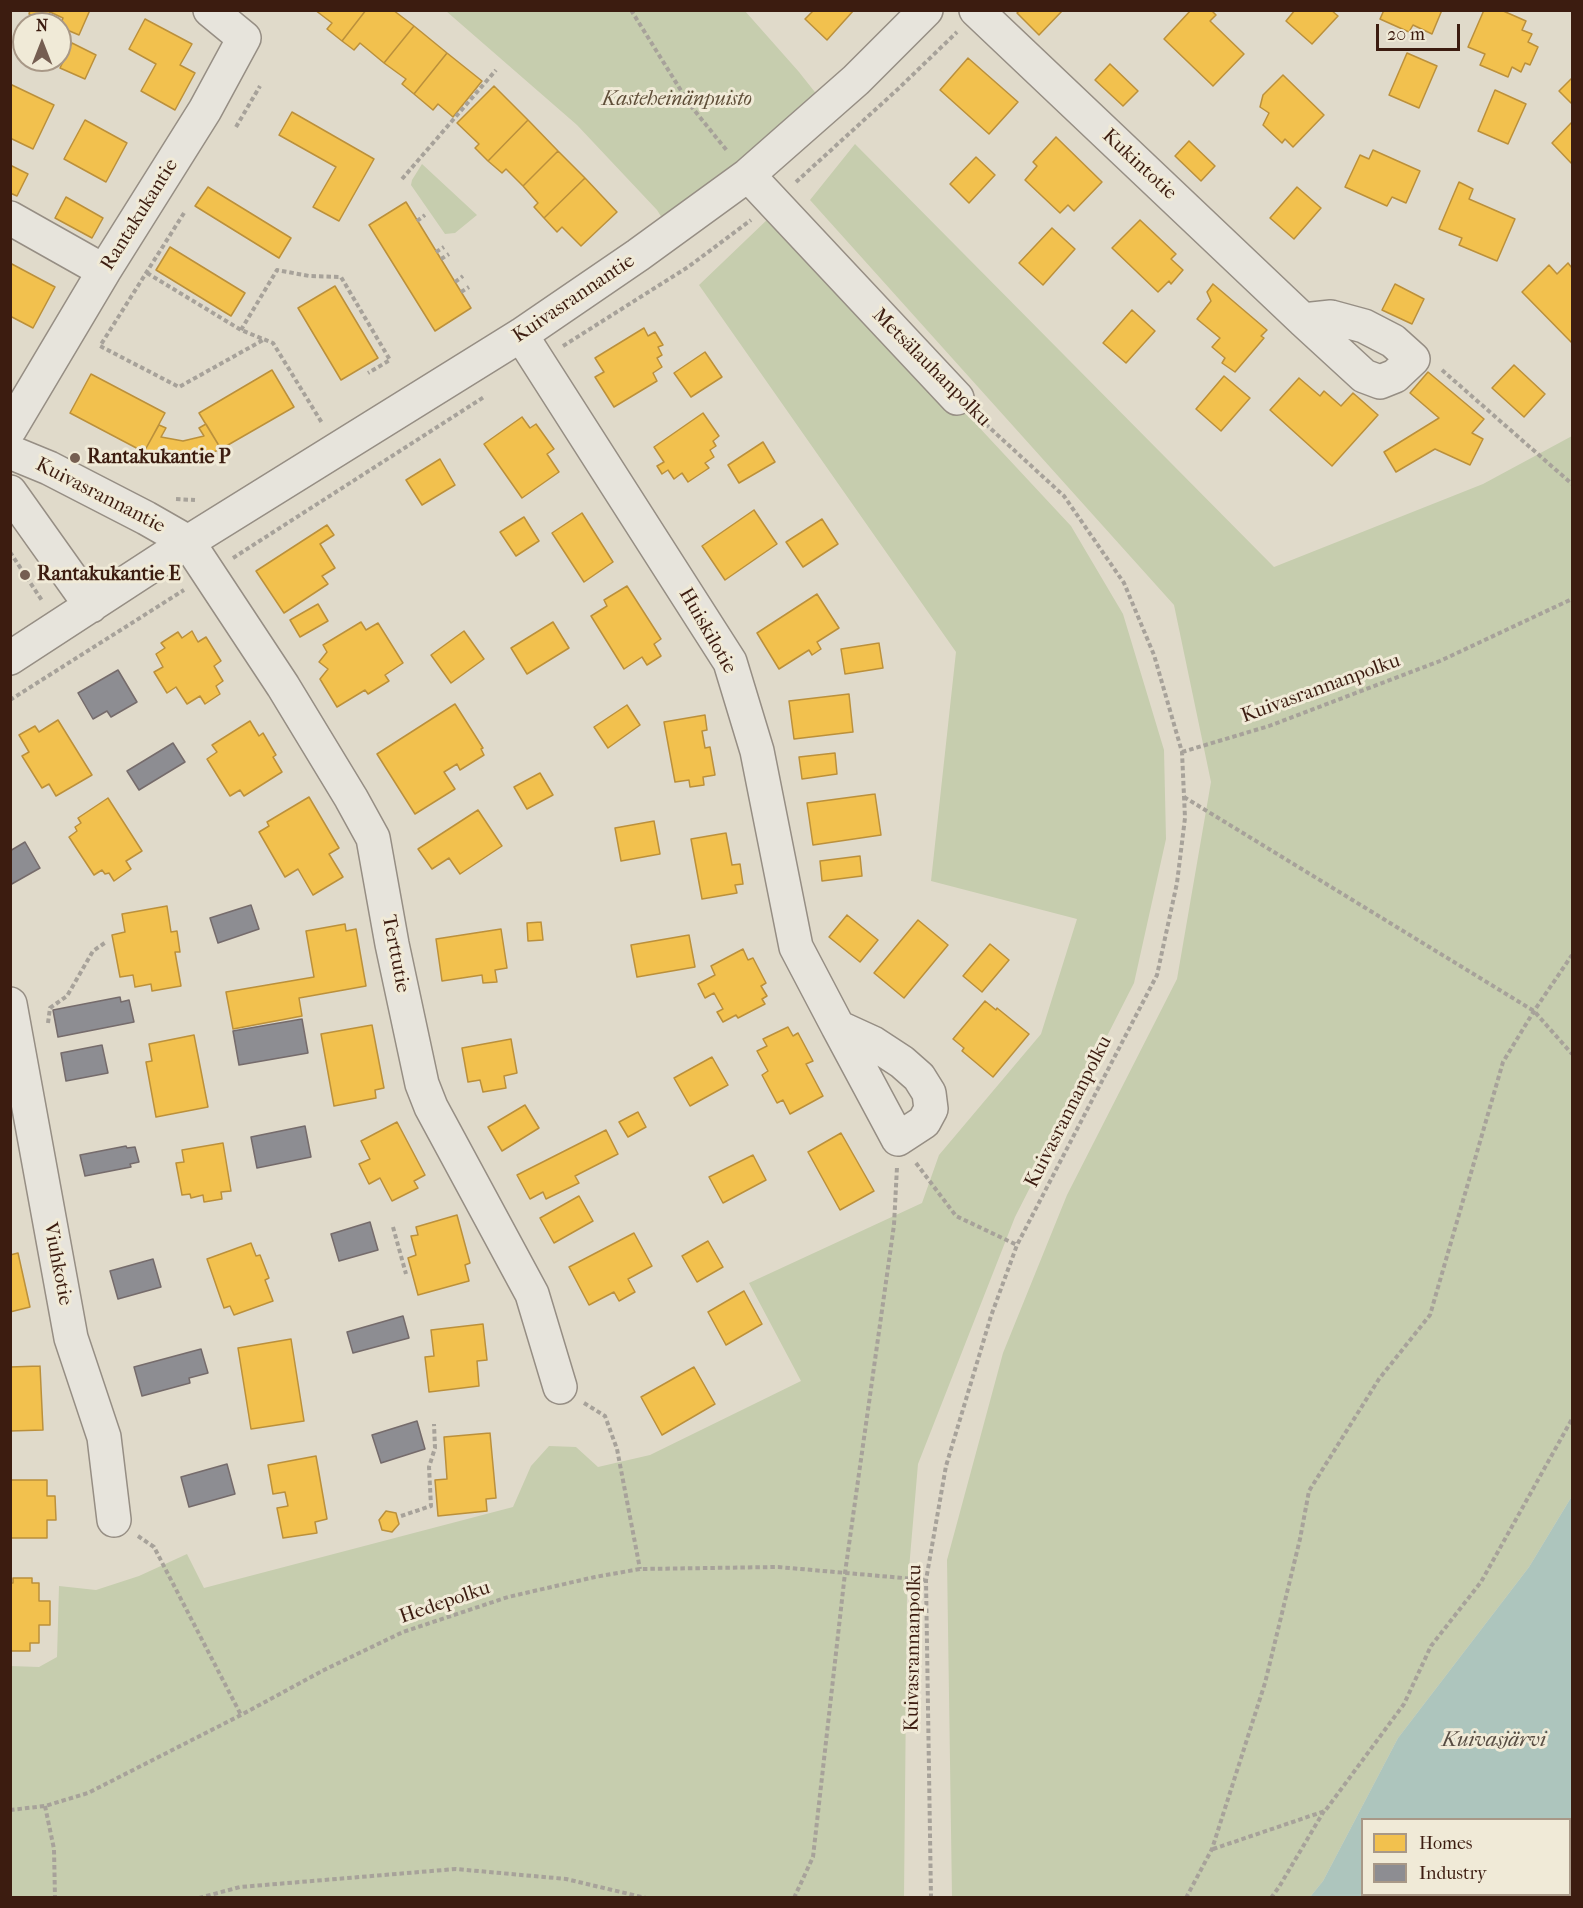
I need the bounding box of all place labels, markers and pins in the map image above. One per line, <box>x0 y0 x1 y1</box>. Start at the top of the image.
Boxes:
place label: Rantakukantie P <box>87 446 231 470</box>
marker: Rantakukantie P <box>68 451 82 465</box>
place label: Rantakukantie E <box>37 563 181 587</box>
marker: Rantakukantie E <box>18 568 32 582</box>

